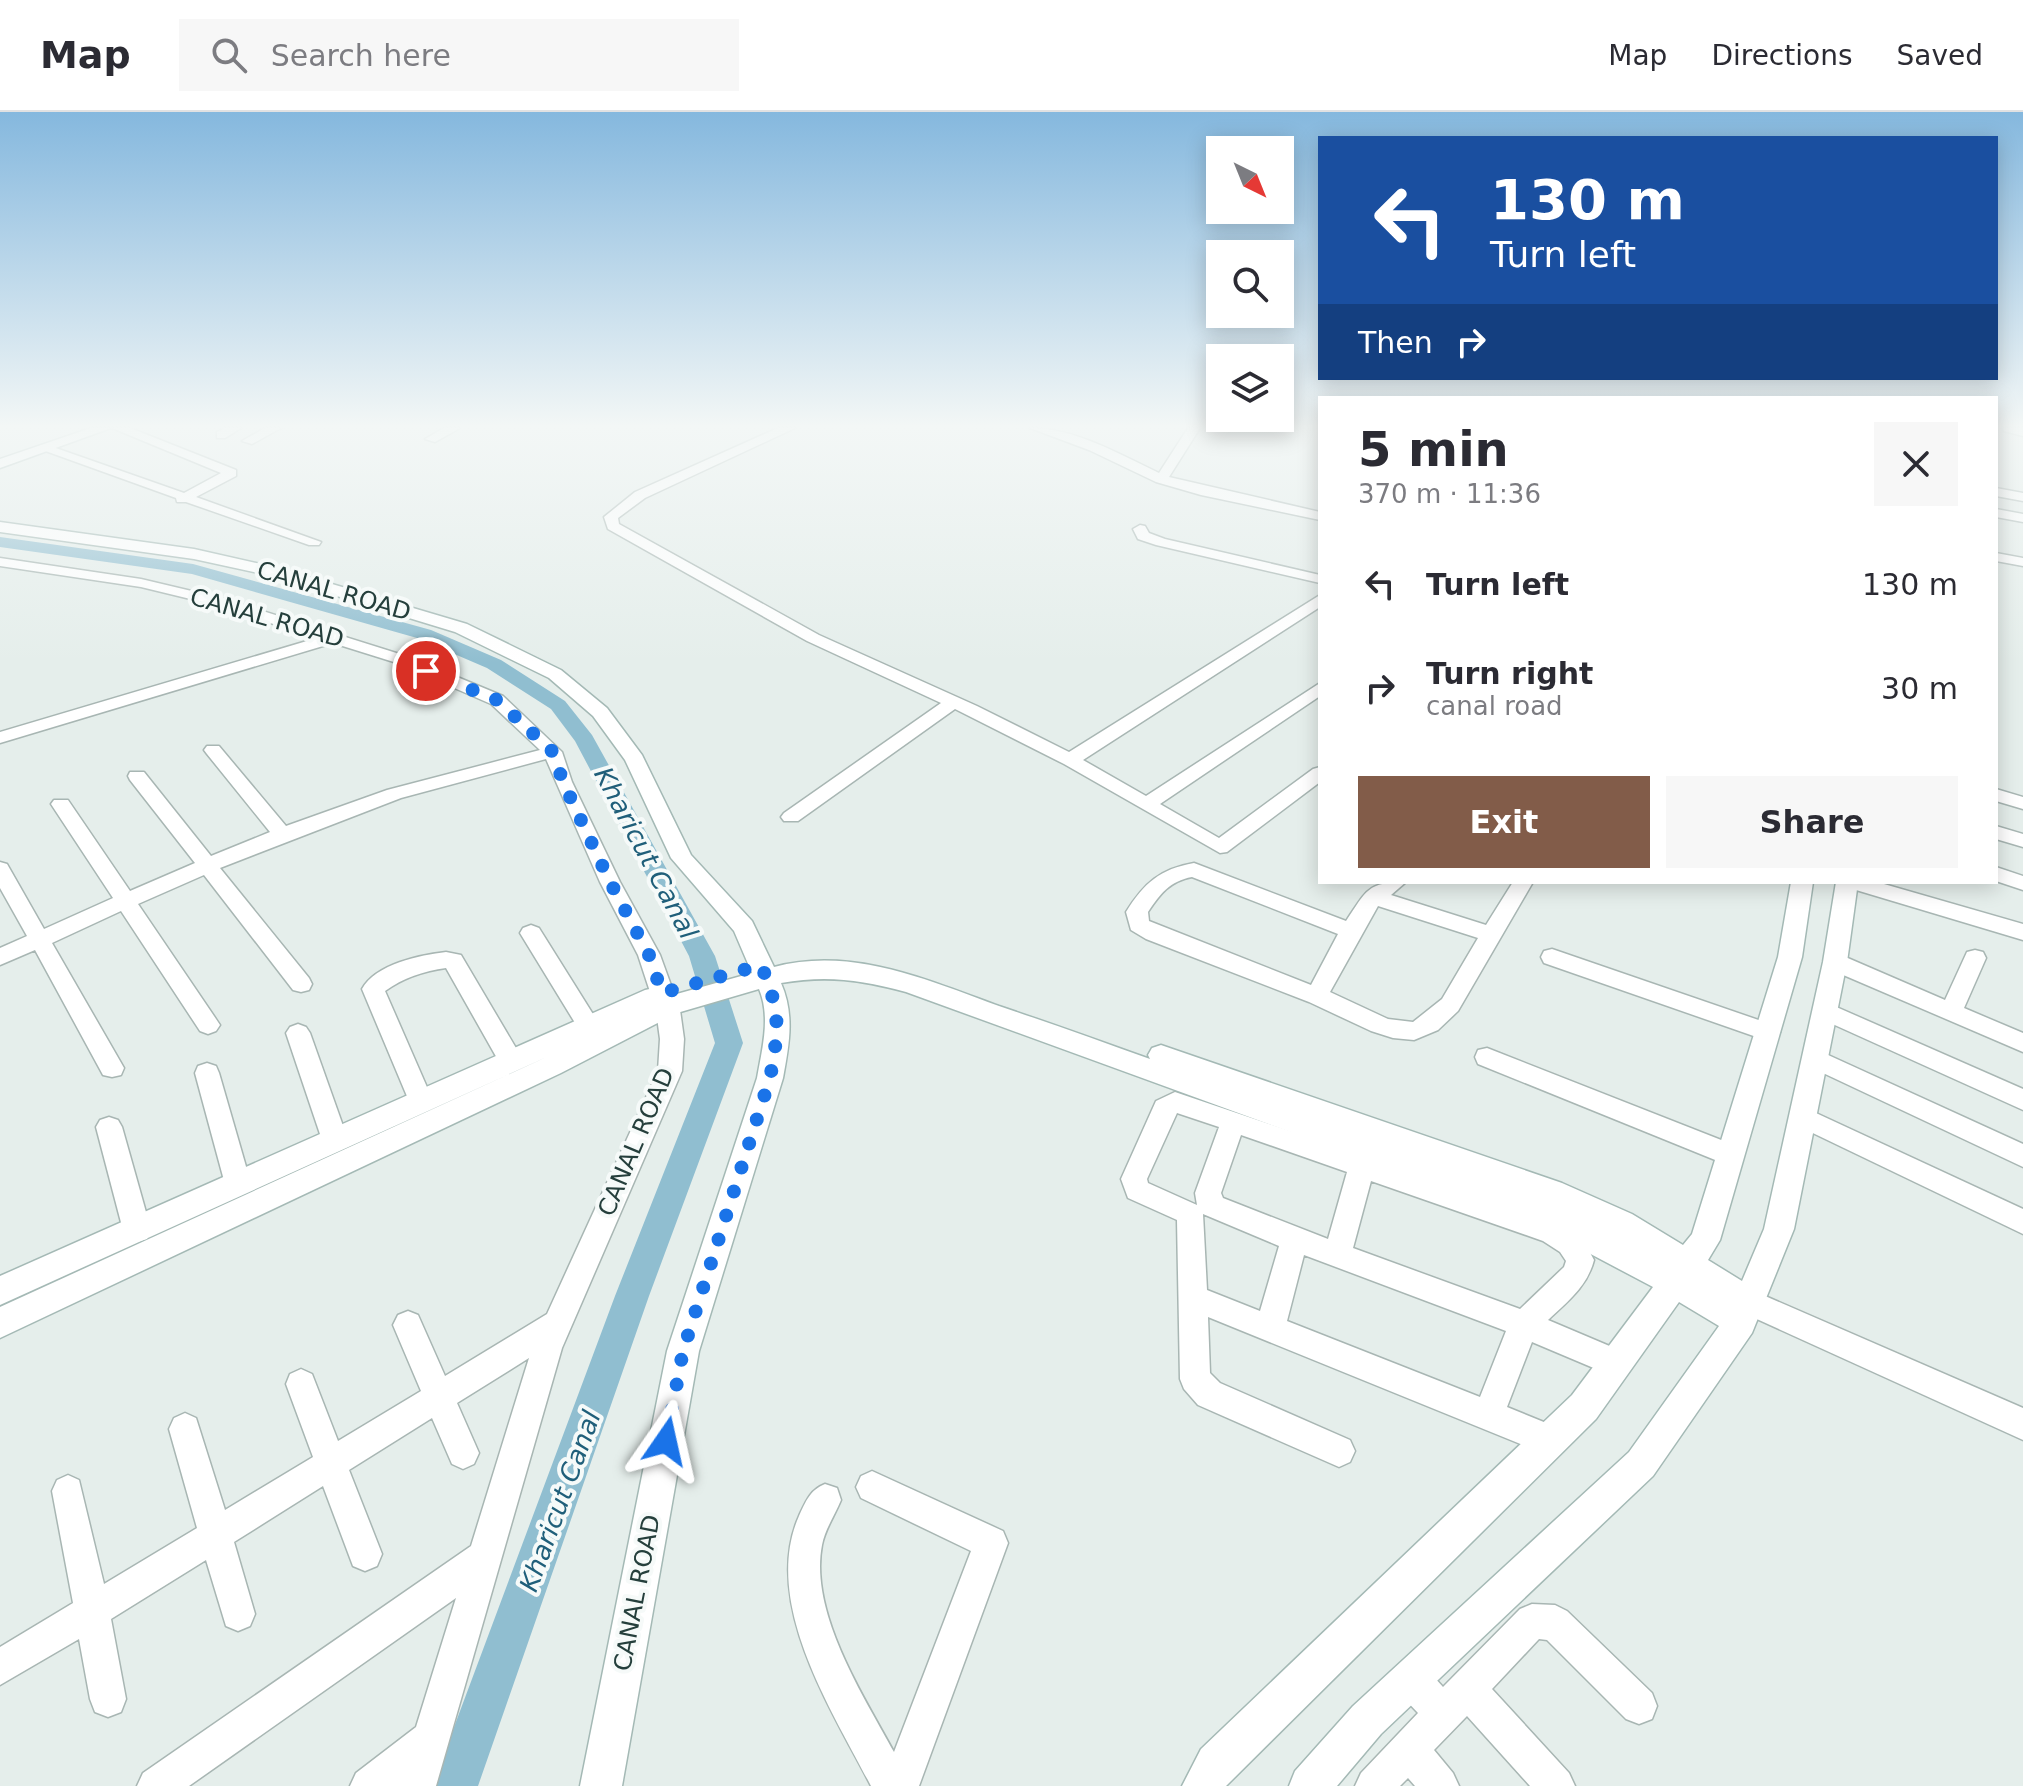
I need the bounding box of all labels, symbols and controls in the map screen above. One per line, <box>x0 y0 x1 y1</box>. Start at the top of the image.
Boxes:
search box <box>179 19 739 91</box>
text: Map <box>40 33 131 77</box>
icon: search <box>207 33 251 77</box>
text: Search here <box>271 38 451 73</box>
text: Map <box>1608 39 1667 72</box>
text: Directions <box>1711 39 1852 72</box>
text: Saved <box>1896 39 1983 72</box>
north arrow <box>1206 136 1294 224</box>
map controls <box>1206 136 1294 432</box>
text: 130 m <box>1490 167 1685 232</box>
icon: left <box>1358 168 1462 272</box>
text: Turn left <box>1490 234 1636 275</box>
button: search <box>1206 240 1294 328</box>
icon: right <box>1449 320 1493 364</box>
text: Then <box>1358 325 1433 360</box>
button: layers <box>1206 344 1294 432</box>
text: 5 min <box>1358 421 1509 477</box>
button: close <box>1874 422 1958 506</box>
text: 370 m · 11:36 <box>1358 479 1541 509</box>
street label: CANAL ROAD <box>254 555 414 627</box>
icon: left <box>1358 562 1402 606</box>
text: Turn left <box>1426 567 1569 602</box>
text: 130 m <box>1862 567 1958 602</box>
street label: CANAL ROAD <box>187 582 347 654</box>
pin <box>392 637 460 705</box>
icon: arrive <box>404 649 448 693</box>
text: Turn right <box>1426 656 1593 691</box>
icon: right <box>1358 666 1402 710</box>
text: 30 m <box>1881 671 1958 706</box>
text: canal road <box>1426 691 1563 721</box>
water label: Kharicut Canal <box>588 762 704 945</box>
button: Exit <box>1358 776 1650 868</box>
button: Share <box>1666 776 1958 868</box>
street label: CANAL ROAD <box>592 1064 680 1220</box>
position arrow <box>624 1399 708 1483</box>
water label: Kharicut Canal <box>513 1406 607 1596</box>
street label: CANAL ROAD <box>608 1512 666 1674</box>

